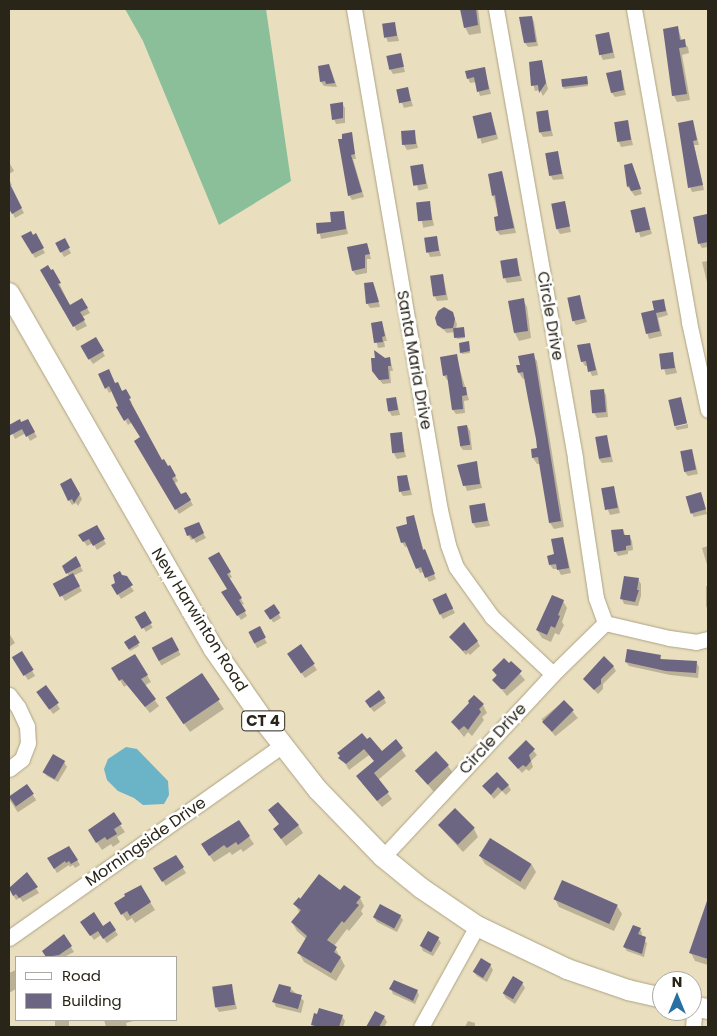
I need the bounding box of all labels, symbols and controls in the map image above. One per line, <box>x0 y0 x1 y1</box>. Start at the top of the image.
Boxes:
street label: Circle Drive <box>533 270 567 362</box>
street label: Santa Maria Drive <box>392 289 436 431</box>
street label: New Harwinton Road <box>147 545 251 695</box>
street label: Circle Drive <box>455 699 531 779</box>
road number: CT 4 <box>240 708 286 734</box>
street label: Morningside Drive <box>82 793 210 891</box>
legend <box>15 956 178 1021</box>
text: Road <box>62 965 101 986</box>
north arrow <box>652 971 702 1021</box>
text: N <box>672 972 682 992</box>
text: Building <box>62 990 122 1011</box>

